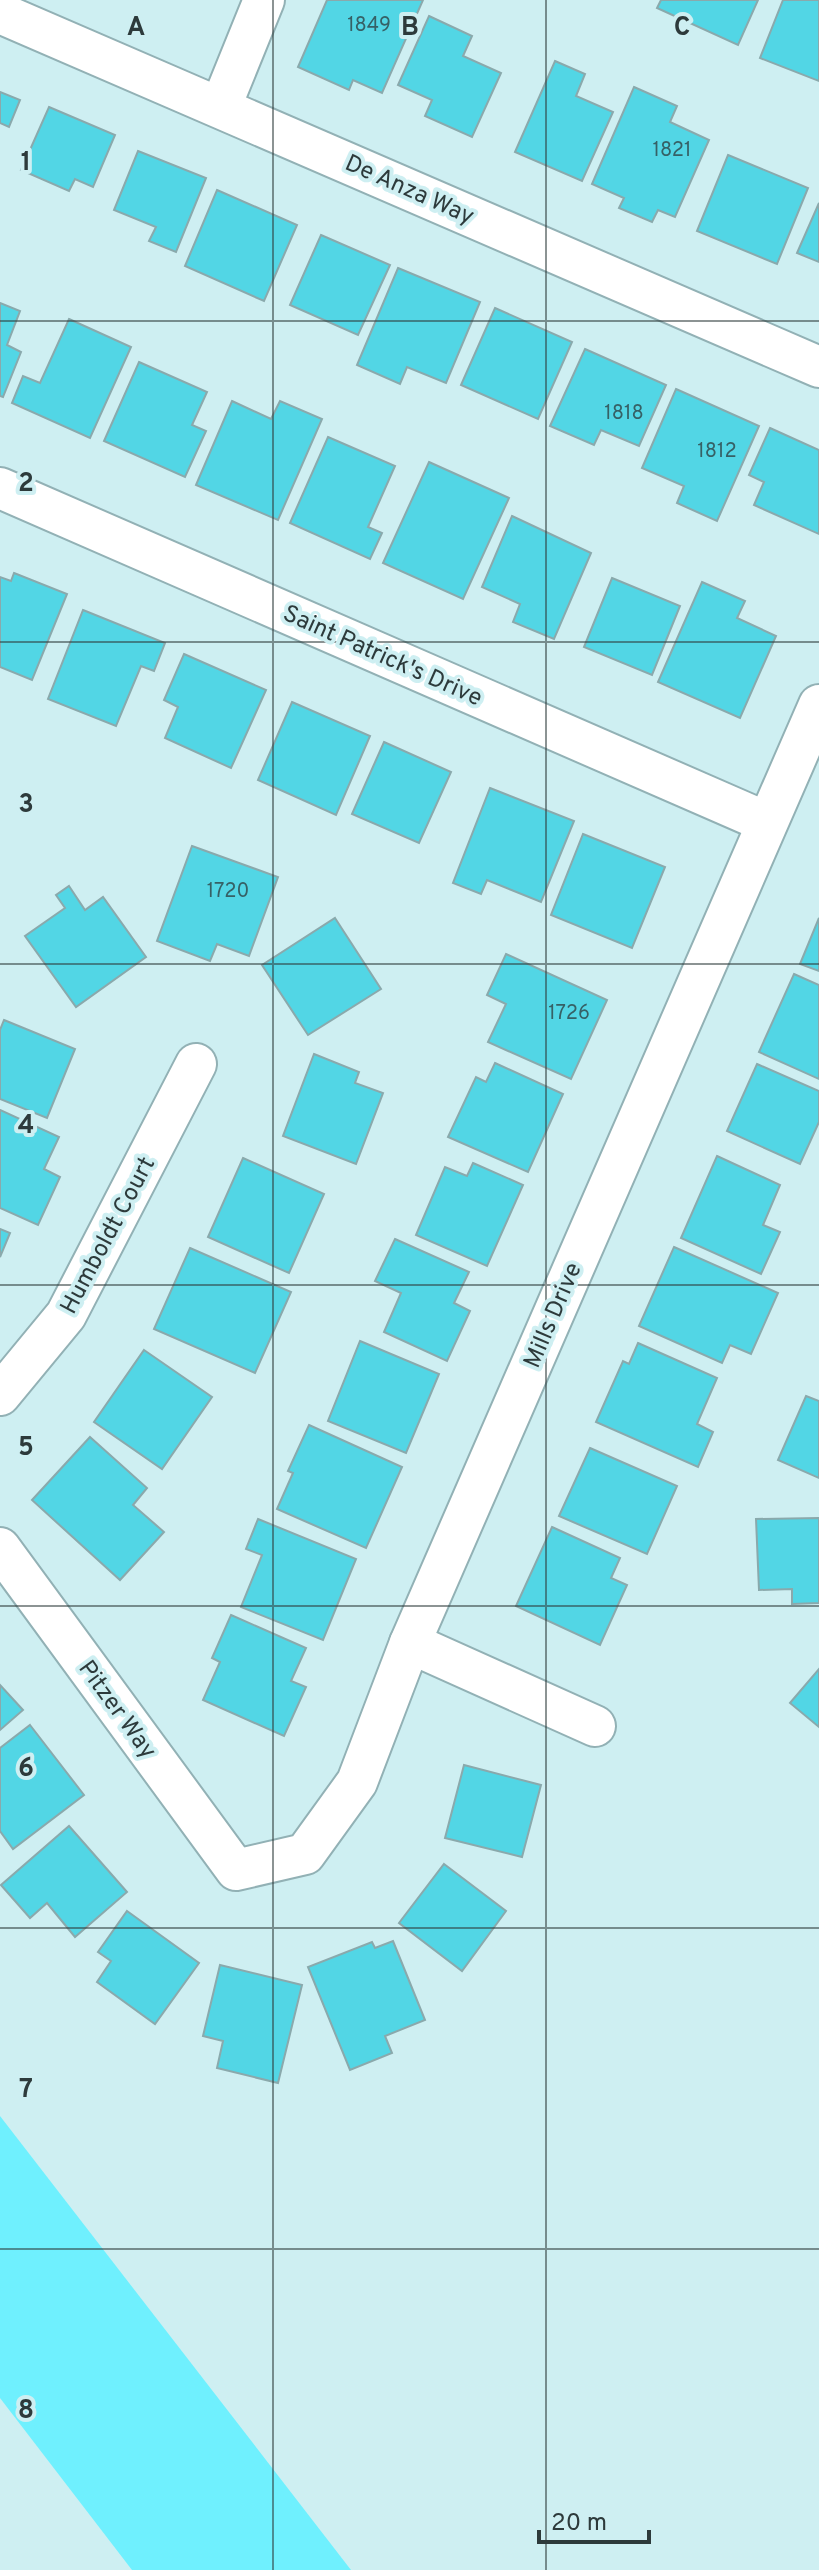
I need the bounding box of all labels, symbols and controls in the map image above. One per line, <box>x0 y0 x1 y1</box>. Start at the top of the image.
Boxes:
text: A <box>127 12 145 45</box>
text: B <box>401 12 419 45</box>
text: C <box>674 12 690 45</box>
house number: 1849 <box>347 13 391 39</box>
house number: 1821 <box>653 138 691 164</box>
text: 1 <box>21 147 31 180</box>
street label: De Anza Way <box>340 149 478 233</box>
house number: 1818 <box>604 401 644 427</box>
house number: 1812 <box>697 439 737 465</box>
text: 2 <box>18 468 34 501</box>
street label: Saint Patrick's Drive <box>278 599 486 714</box>
text: 3 <box>18 789 34 822</box>
house number: 1720 <box>207 879 249 905</box>
house number: 1726 <box>548 1001 590 1027</box>
text: 4 <box>18 1110 34 1143</box>
street label: Humboldt Court <box>55 1152 163 1320</box>
street label: Mills Drive <box>518 1258 589 1373</box>
text: 5 <box>18 1432 34 1465</box>
street label: Pitzer Way <box>71 1655 162 1765</box>
text: 6 <box>18 1753 34 1786</box>
text: 7 <box>19 2074 33 2107</box>
text: 8 <box>18 2395 34 2428</box>
scale bar <box>539 2494 649 2544</box>
text: 20 m <box>551 2509 607 2539</box>

